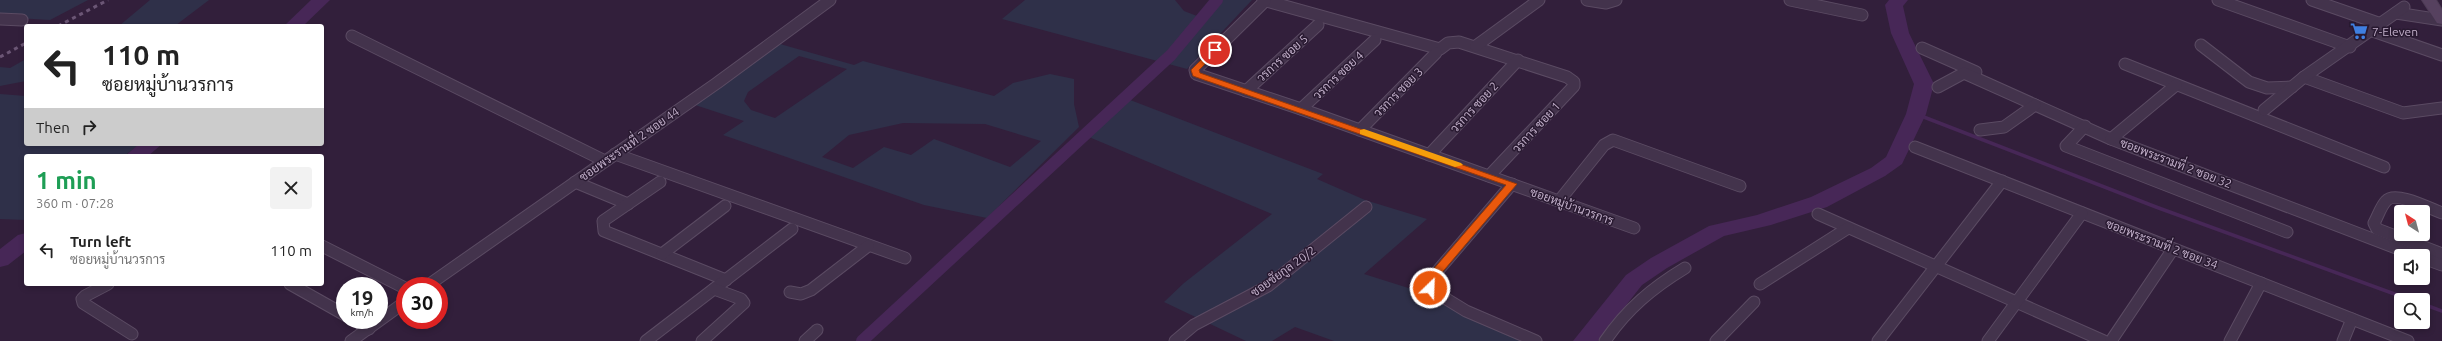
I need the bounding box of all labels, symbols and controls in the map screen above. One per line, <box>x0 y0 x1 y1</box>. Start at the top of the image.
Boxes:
supermarket icon: 7-Eleven <box>2349 21 2369 41</box>
place label: 7-Eleven <box>2372 25 2418 38</box>
street label: วรการ ซอย 5 <box>1254 32 1310 84</box>
pin <box>1198 33 1232 67</box>
text: 110 m <box>102 39 180 70</box>
icon: arrive <box>1204 39 1226 61</box>
icon: left <box>36 40 88 92</box>
street label: วรการ ซอย 4 <box>1310 48 1366 102</box>
street label: วรการ ซอย 3 <box>1371 65 1425 119</box>
text: ซอยหมู่บ้านวรการ <box>102 74 234 94</box>
street label: วรการ ซอย 2 <box>1447 79 1501 135</box>
street label: วรการ ซอย 1 <box>1509 99 1563 155</box>
street label: ซอยพระรามที่ 2 ซอย 44 <box>574 101 682 183</box>
icon: right <box>78 116 100 138</box>
text: Then <box>36 119 70 136</box>
street label: ซอยพระรามที่ 2 ซอย 32 <box>2118 132 2235 190</box>
text: 1 min <box>36 167 97 194</box>
button: close <box>270 167 312 209</box>
street label: ซอยหมู่บ้านวรการ <box>1528 185 1616 229</box>
text: 360 m · 07:28 <box>36 196 114 210</box>
north arrow <box>2394 205 2430 241</box>
map controls <box>2394 205 2430 329</box>
street label: ซอยพระรามที่ 2 ซอย 34 <box>2104 213 2221 271</box>
text: Turn left <box>70 233 131 250</box>
icon: left <box>36 239 58 261</box>
text: 110 m <box>270 242 312 259</box>
street label: ซอยชัยกูล 20/2 <box>1248 243 1319 300</box>
button: sound <box>2394 249 2430 285</box>
text: ซอยหมู่บ้านวรการ <box>70 252 165 266</box>
position arrow <box>1409 267 1451 309</box>
speed limit sign: 30 <box>396 277 448 329</box>
text: 19 <box>351 286 373 309</box>
button: search <box>2394 293 2430 329</box>
text: km/h <box>350 307 374 318</box>

